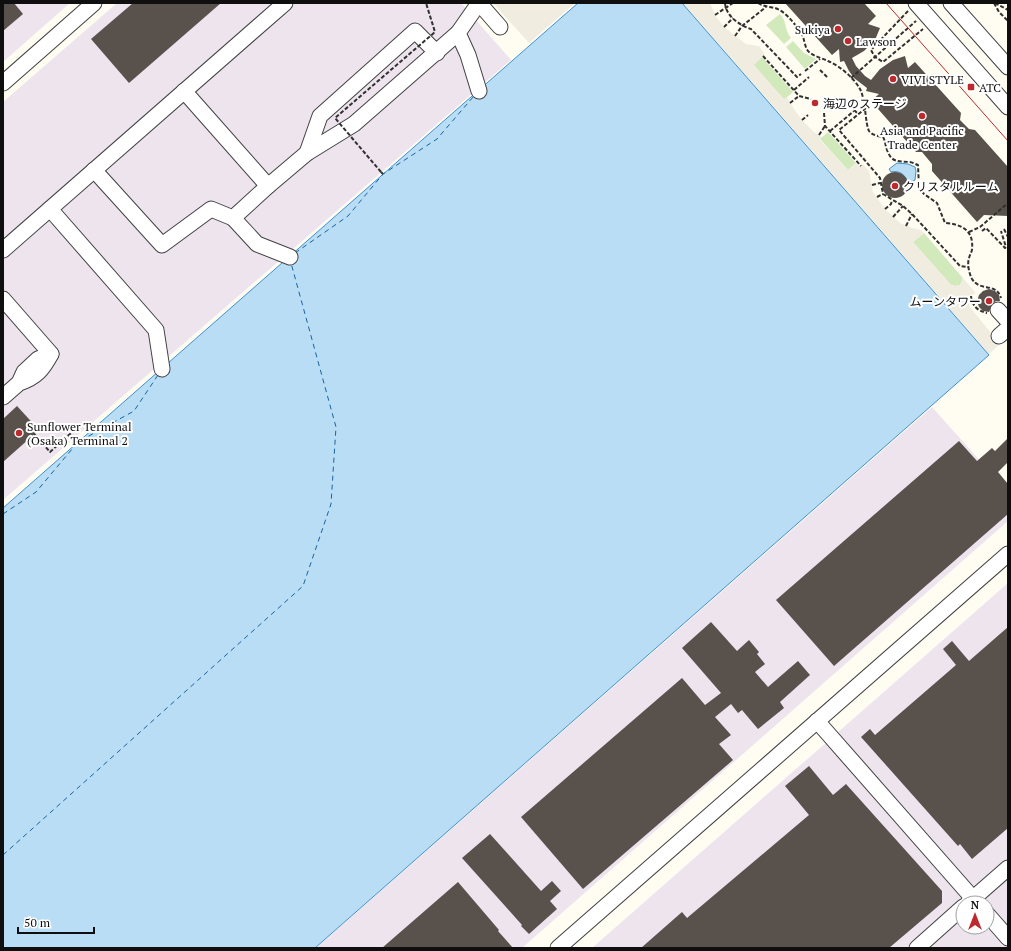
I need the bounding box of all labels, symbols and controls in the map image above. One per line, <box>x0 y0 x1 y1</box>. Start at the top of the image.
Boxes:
place label: Sukiya <box>795 22 830 37</box>
marker: Sukiya <box>833 24 843 34</box>
place label: Lawson <box>856 34 896 49</box>
marker: Lawson <box>843 36 853 46</box>
place label: VIVI STYLE <box>901 72 964 87</box>
marker: VIVI STYLE <box>888 74 898 84</box>
place label: ATC <box>979 80 1001 95</box>
marker: ATC <box>966 82 976 92</box>
place label: 海辺のステージ <box>823 96 907 111</box>
marker: 海辺のステージ <box>810 98 820 108</box>
marker: Asia and Pacific Trade Center <box>917 111 927 121</box>
place label: Asia and Pacific Trade Center <box>880 123 964 152</box>
place label: クリスタルルーム <box>903 179 999 194</box>
marker: クリスタルルーム <box>890 181 900 191</box>
place label: ムーンタワー <box>910 294 981 309</box>
marker: ムーンタワー <box>984 296 994 306</box>
place label: Sunflower Terminal (Osaka) Terminal 2 <box>27 419 132 448</box>
marker: Sunflower Terminal (Osaka) Terminal 2 <box>14 428 24 438</box>
north arrow <box>955 895 995 935</box>
text: N <box>971 898 980 912</box>
scale bar <box>18 909 94 935</box>
text: 50 m <box>24 915 51 930</box>

